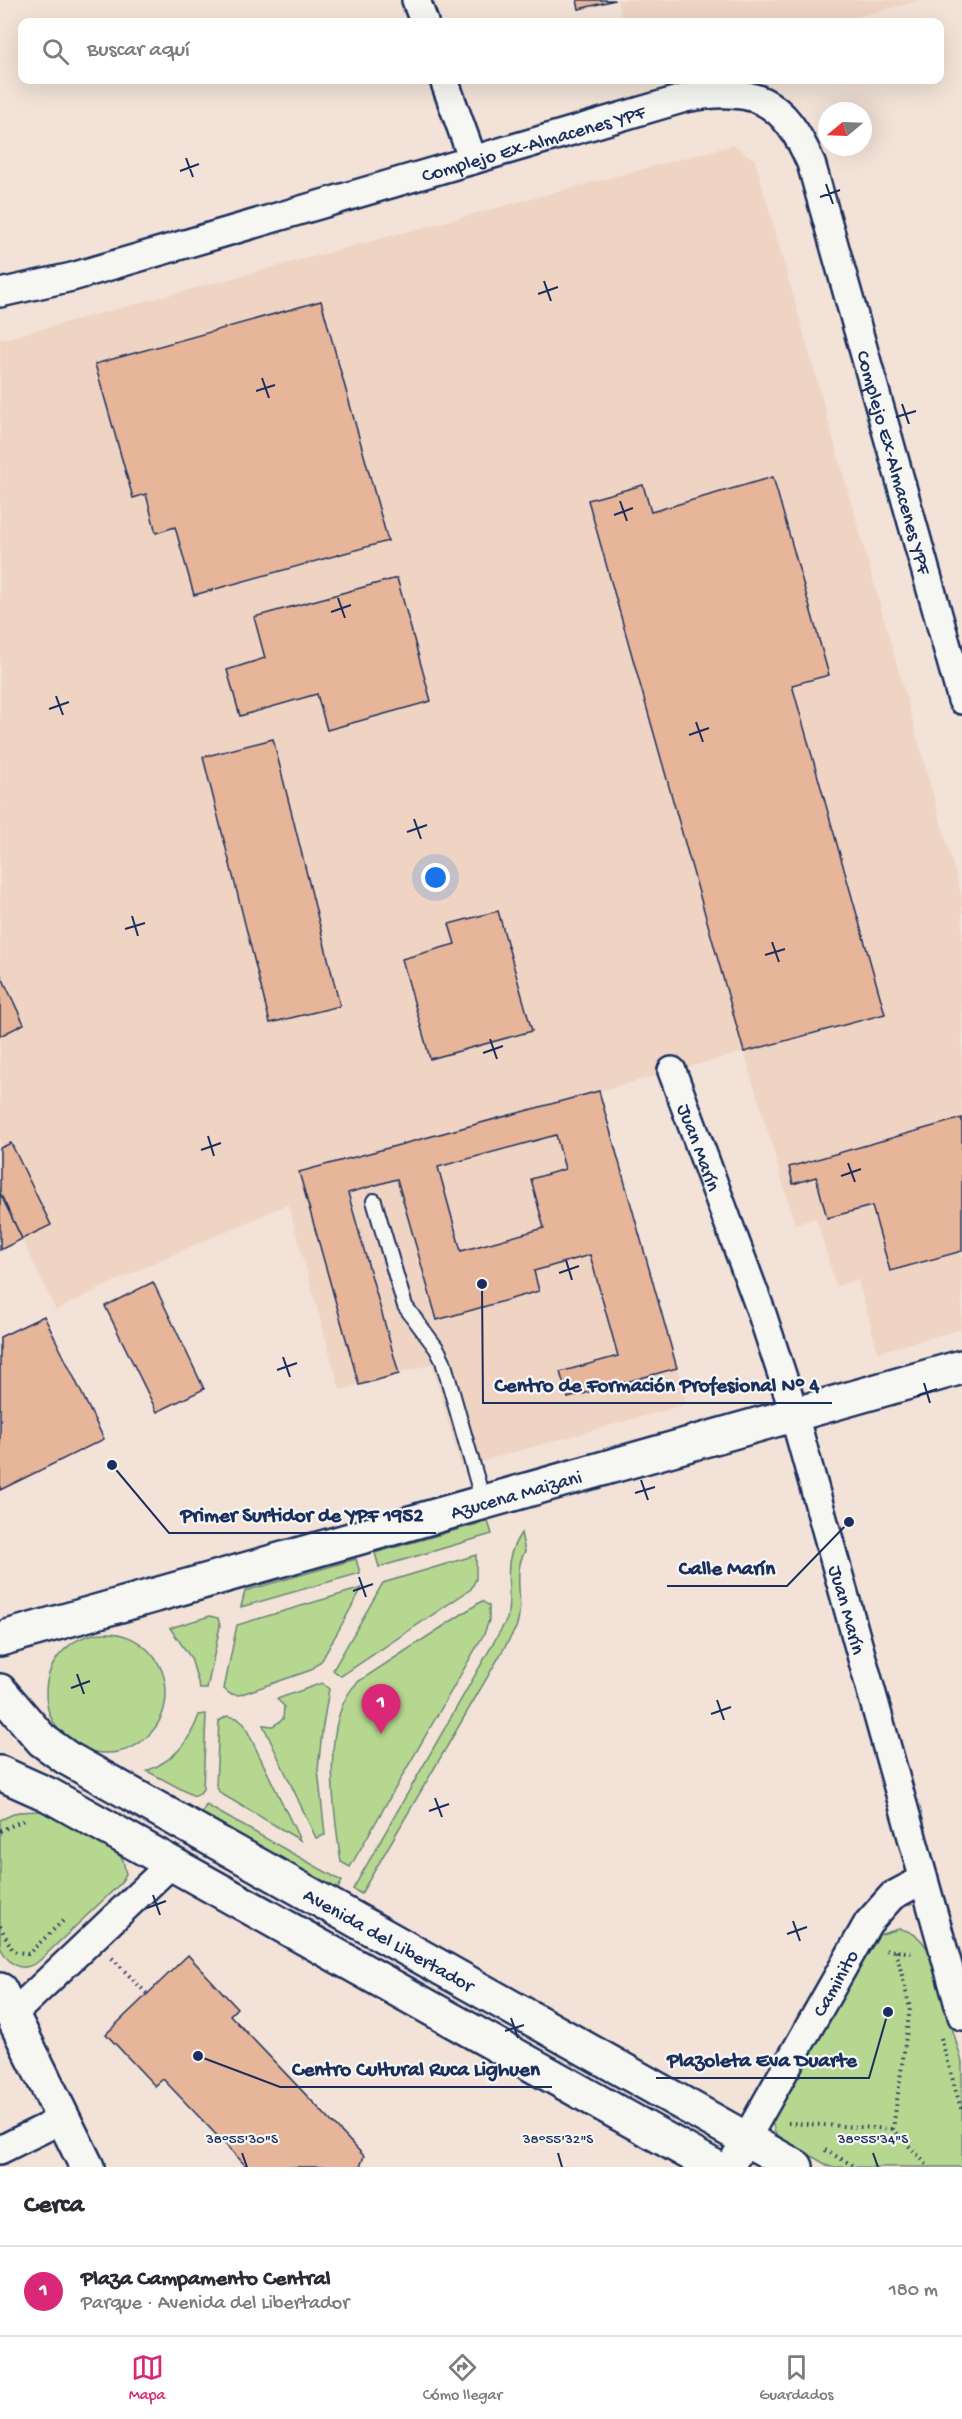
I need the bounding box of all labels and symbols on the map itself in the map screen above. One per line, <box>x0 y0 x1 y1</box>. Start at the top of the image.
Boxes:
street label: Complejo Ex-Almacenes YPF <box>420 102 650 189</box>
north arrow <box>818 102 872 156</box>
street label: Complejo Ex-Almacenes YPF <box>849 348 935 579</box>
your location <box>421 863 450 892</box>
street label: Juan Marín <box>670 1101 724 1195</box>
callout: Centro de Formación Profesional N° 4 <box>483 1364 832 1403</box>
text: Centro de Formación Profesional N° 4 <box>493 1375 821 1400</box>
street label: Azucena Maizani <box>448 1467 585 1526</box>
callout: Primer Surtidor de YPF 1952 <box>169 1494 436 1533</box>
text: Primer Surtidor de YPF 1952 <box>179 1505 424 1530</box>
callout: Calle Marín <box>667 1547 787 1586</box>
text: Calle Marín <box>678 1558 776 1583</box>
street label: Juan Marín <box>822 1563 868 1658</box>
pin: 1 <box>362 1684 400 1734</box>
street label: Avenida del Libertador <box>298 1885 479 2000</box>
street label: Caminito <box>809 1947 865 2022</box>
callout: Plazoleta Eva Duarte <box>656 2039 869 2078</box>
callout: Centro Cultural Ruca Lighuen <box>280 2048 552 2087</box>
text: Plazoleta Eva Duarte <box>666 2050 858 2075</box>
text: Centro Cultural Ruca Lighuen <box>291 2059 541 2084</box>
text: 38°55'30"S <box>205 2131 278 2149</box>
text: 38°55'32"S <box>522 2131 593 2149</box>
text: 38°55'34"S <box>837 2131 908 2149</box>

